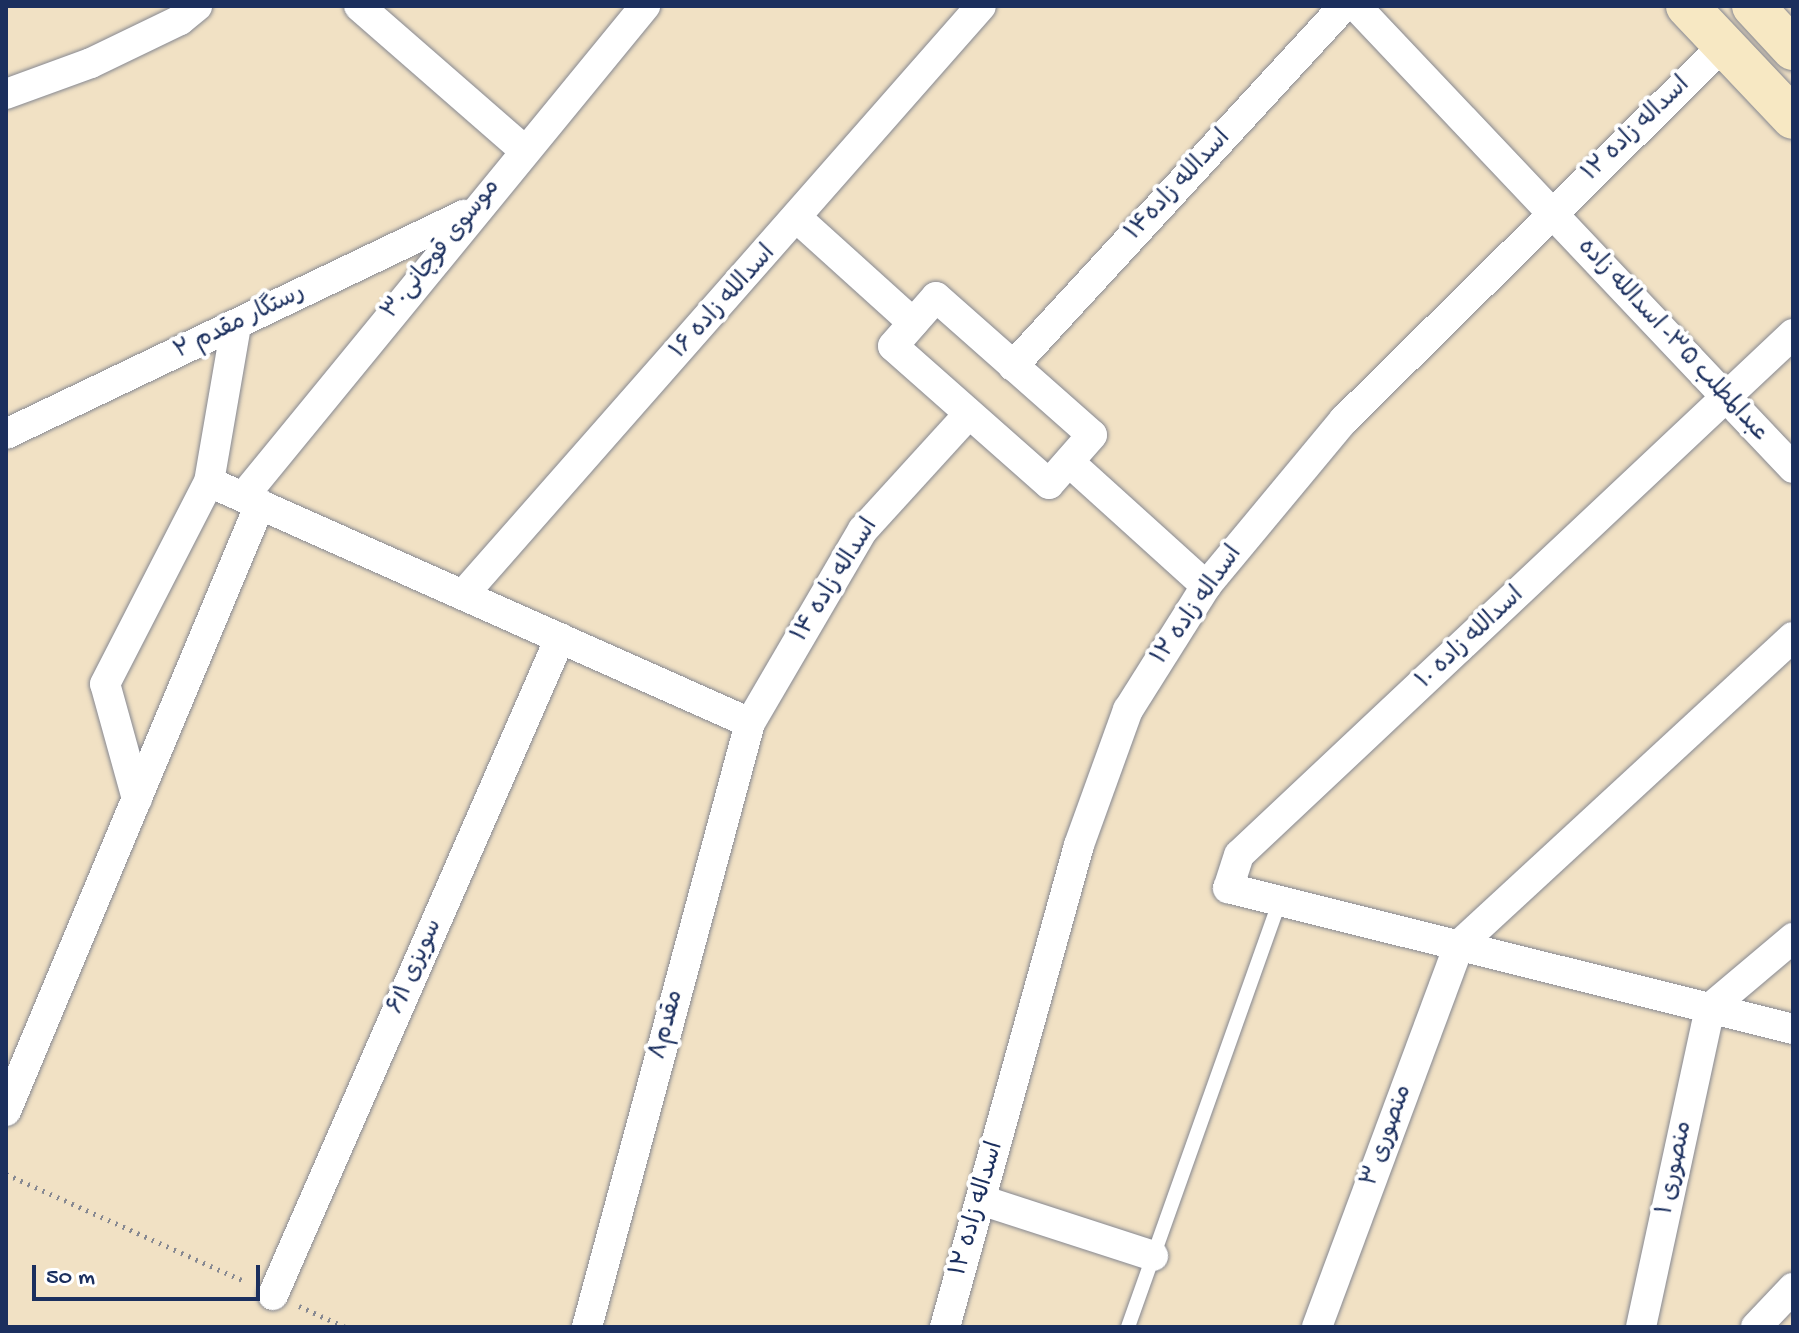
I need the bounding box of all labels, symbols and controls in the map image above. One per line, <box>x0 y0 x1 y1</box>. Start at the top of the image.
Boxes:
street label: اسداله زاده ۱۲ <box>1577 72 1697 188</box>
street label: اسدالله زاده۱۴ <box>1120 125 1238 247</box>
street label: موسوی قوچانی۳۰ <box>377 174 507 326</box>
street label: عبدالمطلب ۳۵- اسدالله زاده <box>1571 234 1773 448</box>
street label: اسدالله زاده ۱۶ <box>665 240 783 366</box>
street label: رستگار مقدم ۲ <box>170 279 310 367</box>
street label: اسداله زاده ۱۴ <box>787 514 885 648</box>
street label: اسداله زاده ۱۲ <box>1147 541 1249 671</box>
street label: اسدالله زاده ۱۰ <box>1411 582 1531 696</box>
street label: سویزی ۶/۱ <box>382 915 450 1019</box>
street label: مقدم۸ <box>645 987 691 1063</box>
street label: منصوری ۳ <box>1356 1081 1420 1191</box>
street label: منصوری ۱ <box>1652 1119 1700 1217</box>
street label: اسداله زاده ۱۲ <box>945 1139 1011 1279</box>
scale bar <box>36 1249 264 1299</box>
text: 50 m <box>46 1264 95 1293</box>

